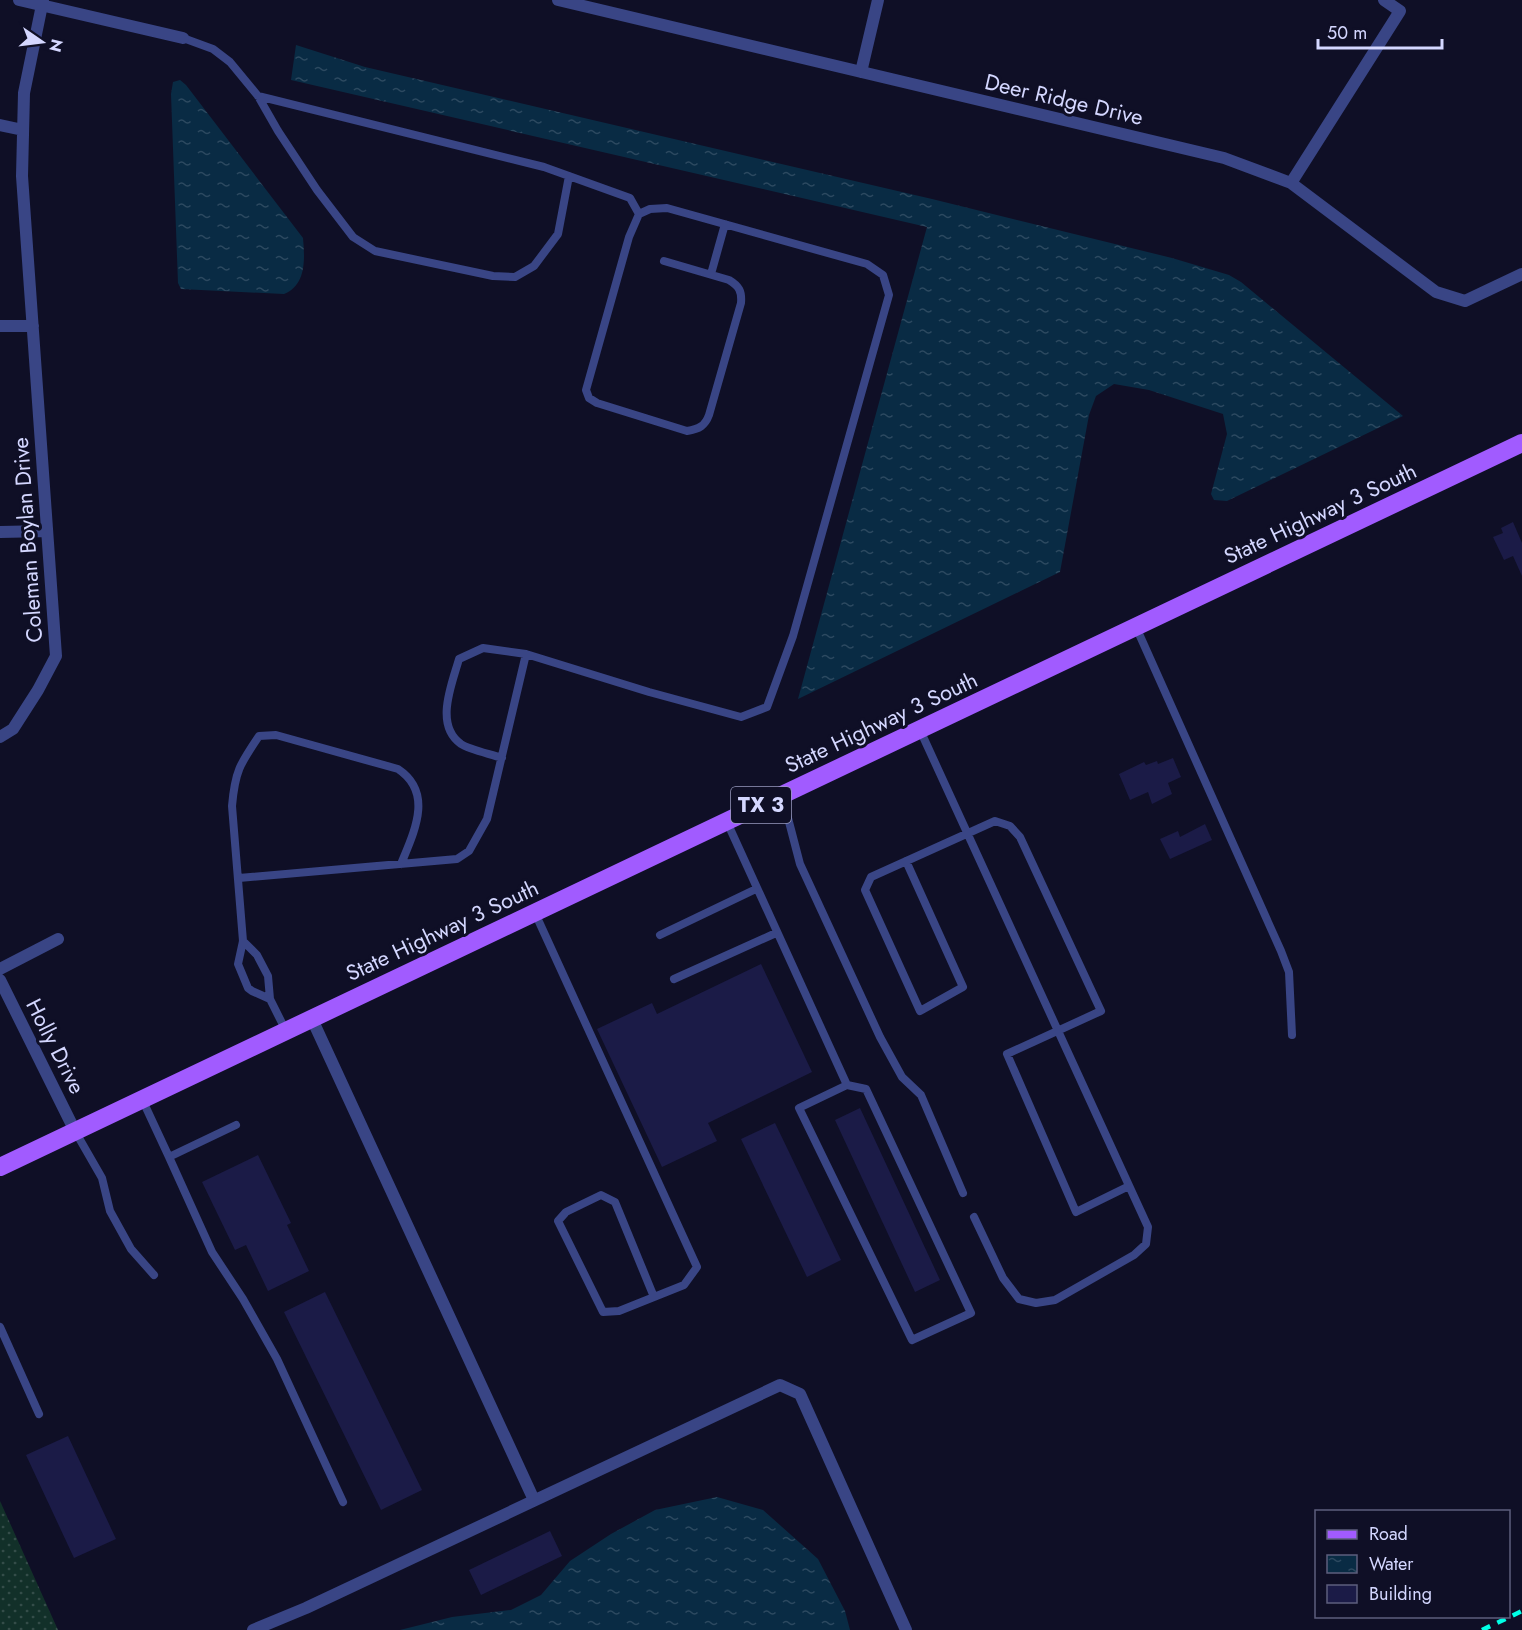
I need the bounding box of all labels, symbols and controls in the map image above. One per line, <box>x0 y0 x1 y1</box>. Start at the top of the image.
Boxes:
north arrow <box>12 12 72 72</box>
scale bar <box>1318 12 1442 50</box>
text: 50 m <box>1327 20 1367 46</box>
text: N <box>43 37 69 54</box>
street label: Deer Ridge Drive <box>982 65 1146 133</box>
street label: Coleman Boylan Drive <box>4 436 50 644</box>
street label: State Highway 3 South <box>1218 454 1422 572</box>
street label: State Highway 3 South <box>779 663 983 781</box>
road number: TX 3 <box>731 787 791 823</box>
street label: State Highway 3 South <box>340 871 544 989</box>
street label: Holly Drive <box>18 993 94 1099</box>
legend <box>1315 1510 1510 1618</box>
text: Road <box>1369 1521 1408 1547</box>
text: Water <box>1369 1551 1414 1577</box>
text: Building <box>1369 1581 1432 1607</box>

